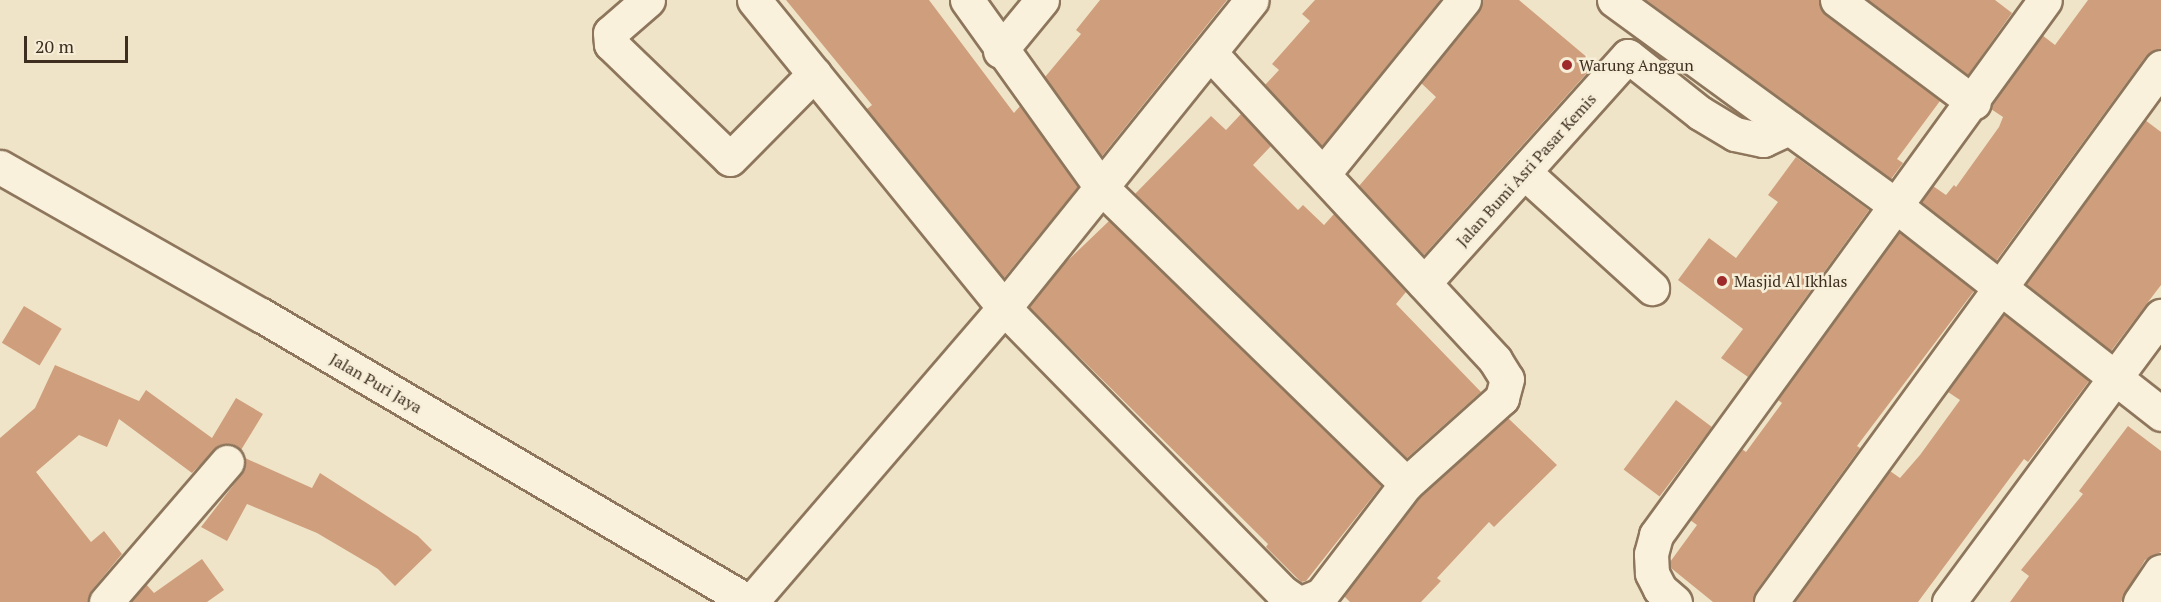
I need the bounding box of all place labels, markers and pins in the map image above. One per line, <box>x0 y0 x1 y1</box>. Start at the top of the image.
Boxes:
place label: Warung Anggun <box>1579 55 1694 75</box>
marker: Warung Anggun <box>1560 58 1574 72</box>
place label: Masjid Al Ikhlas <box>1734 271 1848 291</box>
marker: Masjid Al Ikhlas <box>1715 274 1729 288</box>

